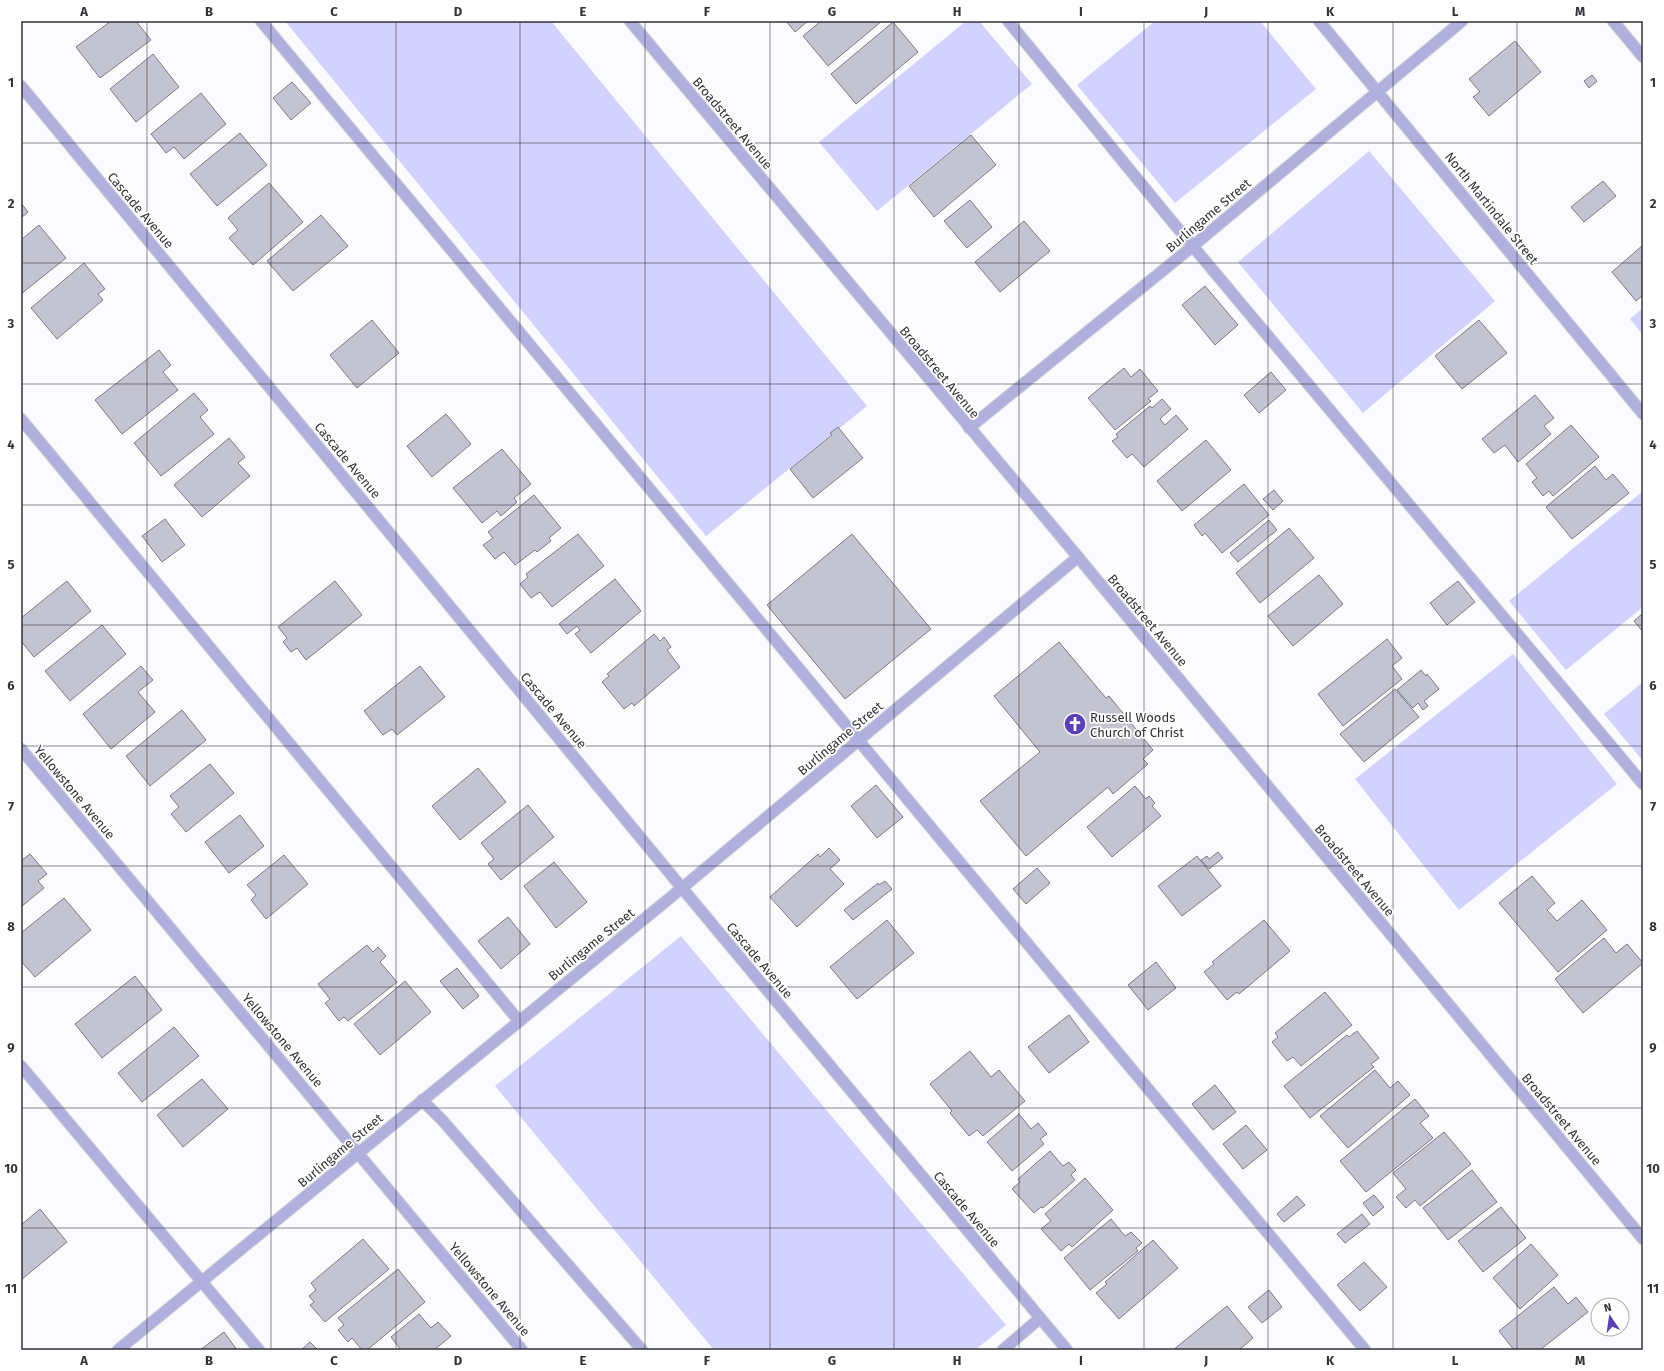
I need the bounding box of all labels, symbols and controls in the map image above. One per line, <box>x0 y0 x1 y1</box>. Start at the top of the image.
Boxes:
text: A <box>79 4 88 19</box>
text: B <box>205 4 213 19</box>
text: C <box>330 4 338 19</box>
text: D <box>454 4 463 19</box>
text: E <box>580 4 587 19</box>
text: F <box>704 4 711 19</box>
text: G <box>828 4 836 19</box>
text: H <box>953 4 961 19</box>
text: I <box>1079 4 1083 19</box>
text: J <box>1203 4 1208 19</box>
text: K <box>1326 4 1335 19</box>
text: L <box>1452 4 1459 19</box>
text: M <box>1575 4 1585 19</box>
street label: Broadstreet Avenue <box>690 74 776 172</box>
text: 1 <box>8 75 14 90</box>
text: 1 <box>1650 75 1656 90</box>
street label: North Martindale Street <box>1442 149 1542 268</box>
street label: Cascade Avenue <box>104 169 177 251</box>
street label: Burlingame Street <box>1163 175 1254 255</box>
text: 2 <box>8 196 15 211</box>
text: 2 <box>1650 196 1657 211</box>
text: 3 <box>7 316 15 331</box>
text: 3 <box>1649 316 1657 331</box>
street label: Broadstreet Avenue <box>897 323 983 421</box>
street label: Cascade Avenue <box>311 419 384 501</box>
text: 4 <box>7 437 15 452</box>
text: 4 <box>1649 437 1657 452</box>
text: 5 <box>8 557 15 572</box>
text: 5 <box>1650 557 1657 572</box>
street label: Broadstreet Avenue <box>1105 571 1191 669</box>
street label: Cascade Avenue <box>517 669 590 751</box>
text: 6 <box>7 678 15 693</box>
text: 6 <box>1649 678 1657 693</box>
street label: Burlingame Street <box>795 698 886 778</box>
place label: Russell Woods Church of Christ <box>1090 710 1184 740</box>
church icon: Russell Woods Church of Christ <box>1062 711 1088 737</box>
street label: Yellowstone Avenue <box>31 743 118 842</box>
text: 7 <box>8 799 14 814</box>
text: 7 <box>1650 799 1656 814</box>
street label: Broadstreet Avenue <box>1312 821 1398 919</box>
street label: Burlingame Street <box>545 905 638 984</box>
text: 8 <box>7 919 15 934</box>
street label: Cascade Avenue <box>723 919 796 1001</box>
text: 8 <box>1649 919 1657 934</box>
street label: Yellowstone Avenue <box>239 991 326 1090</box>
text: 9 <box>7 1040 15 1055</box>
text: 9 <box>1649 1040 1657 1055</box>
street label: Broadstreet Avenue <box>1519 1070 1605 1168</box>
street label: Burlingame Street <box>295 1110 386 1190</box>
text: 10 <box>4 1161 18 1176</box>
text: 10 <box>1646 1161 1660 1176</box>
street label: Cascade Avenue <box>930 1168 1003 1250</box>
street label: Yellowstone Avenue <box>446 1240 533 1339</box>
text: 11 <box>5 1281 17 1296</box>
text: 11 <box>1647 1281 1659 1296</box>
north arrow <box>1590 1297 1630 1337</box>
text: N <box>1603 1301 1613 1315</box>
text: A <box>79 1353 88 1368</box>
text: B <box>205 1353 213 1368</box>
text: C <box>330 1353 338 1368</box>
text: D <box>454 1353 463 1368</box>
text: E <box>580 1353 587 1368</box>
text: F <box>704 1353 711 1368</box>
text: G <box>828 1353 836 1368</box>
text: H <box>953 1353 961 1368</box>
text: I <box>1079 1353 1083 1368</box>
text: J <box>1203 1353 1208 1368</box>
text: K <box>1326 1353 1335 1368</box>
text: L <box>1452 1353 1459 1368</box>
text: M <box>1575 1353 1585 1368</box>

